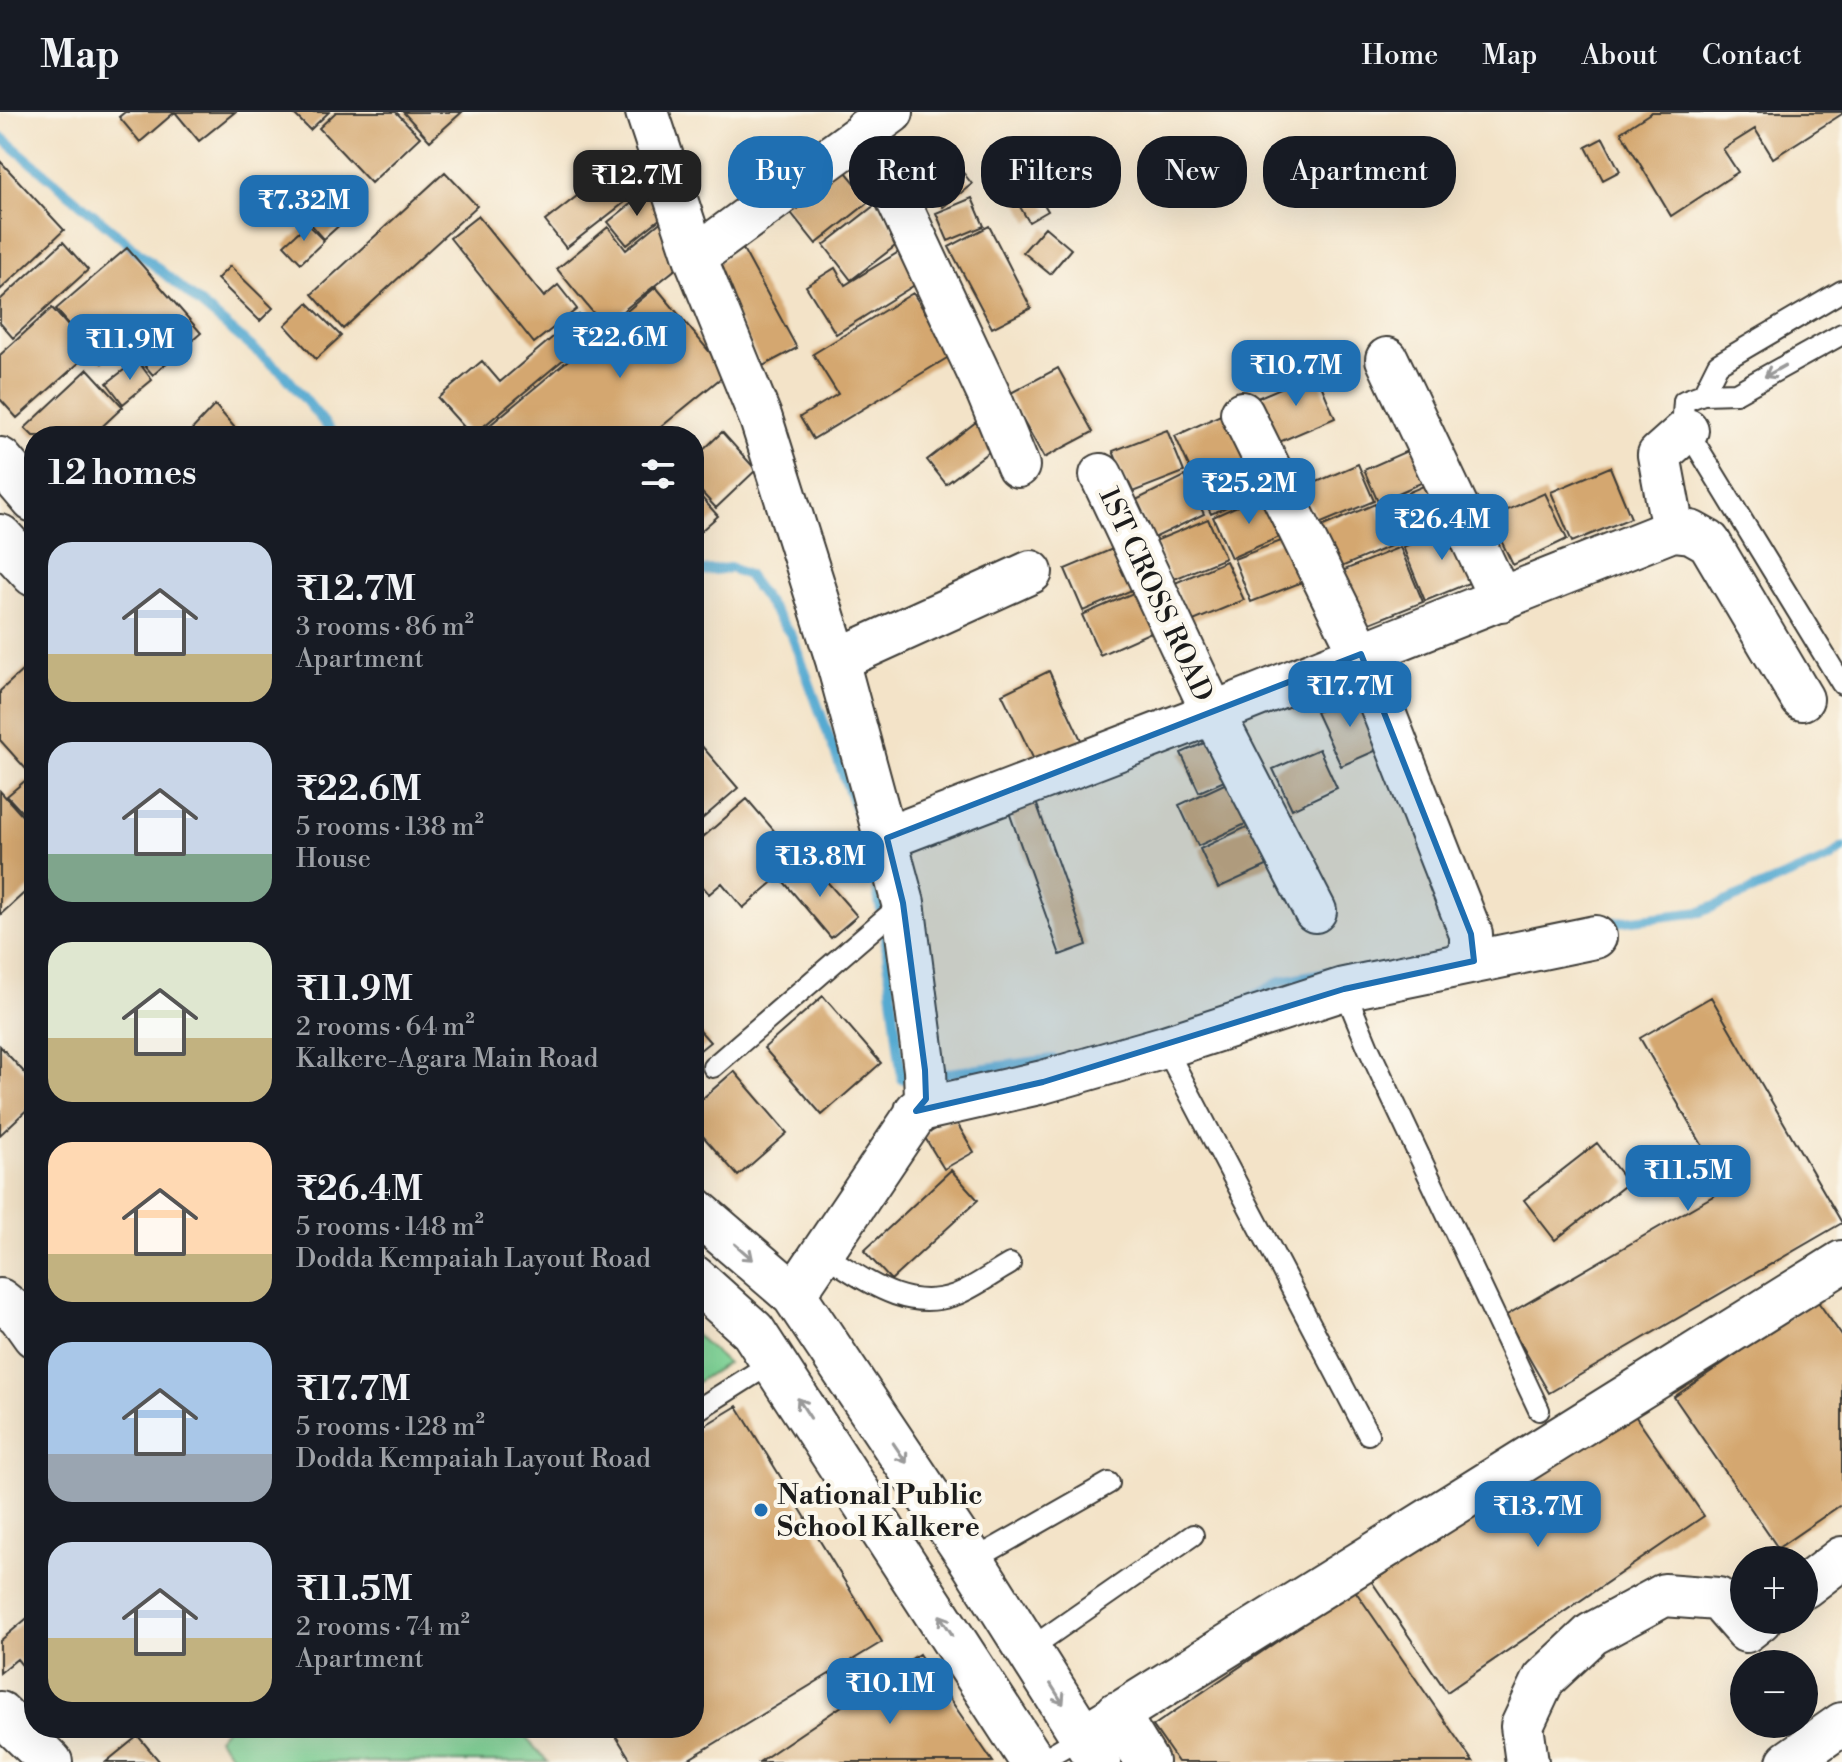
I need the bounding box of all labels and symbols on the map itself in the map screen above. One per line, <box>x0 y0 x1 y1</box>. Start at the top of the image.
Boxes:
pin: ₹12.7M <box>572 150 702 218</box>
pin: ₹7.32M <box>239 175 369 243</box>
pin: ₹22.6M <box>555 312 685 380</box>
pin: ₹11.9M <box>65 314 195 382</box>
pin: ₹10.7M <box>1231 340 1361 408</box>
one-way arrow <box>1764 364 1787 380</box>
pin: ₹25.2M <box>1184 458 1314 526</box>
street label: 1ST CROSS ROAD <box>1091 482 1221 707</box>
pin: ₹26.4M <box>1377 494 1507 562</box>
pin: ₹17.7M <box>1285 661 1415 729</box>
pin: ₹13.8M <box>755 831 885 899</box>
pin: ₹11.5M <box>1623 1145 1753 1213</box>
one-way arrow <box>734 1243 754 1261</box>
one-way arrow <box>795 1397 811 1420</box>
one-way arrow <box>892 1441 908 1463</box>
place label: National Public School Kalkere <box>777 1478 983 1545</box>
pin: ₹13.7M <box>1473 1481 1603 1549</box>
marker: National Public School Kalkere <box>752 1501 770 1519</box>
one-way arrow <box>938 1615 955 1637</box>
pin: ₹10.1M <box>825 1658 955 1726</box>
one-way arrow <box>1049 1682 1065 1705</box>

